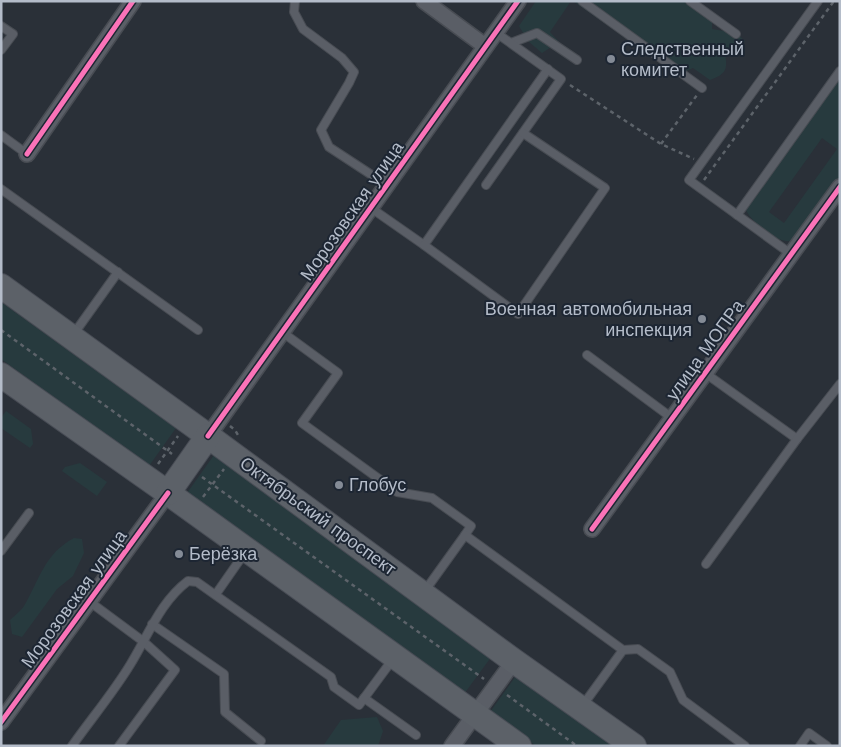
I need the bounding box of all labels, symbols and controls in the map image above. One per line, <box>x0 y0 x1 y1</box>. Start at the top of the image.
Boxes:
place label: Следственный комитет <box>621 38 744 80</box>
marker: Следственный комитет <box>605 53 617 65</box>
street label: Морозовская улица <box>296 136 408 284</box>
street label: улица МОПРа <box>661 295 749 404</box>
place label: Военная автомобильная инспекция <box>485 298 692 340</box>
marker: Военная автомобильная инспекция <box>696 313 708 325</box>
street label: Октябрьский проспект <box>236 452 400 579</box>
place label: Глобус <box>349 474 406 495</box>
marker: Глобус <box>333 479 345 491</box>
street label: Морозовская улица <box>17 525 131 672</box>
place label: Берёзка <box>189 543 258 564</box>
marker: Берёзка <box>173 548 185 560</box>

